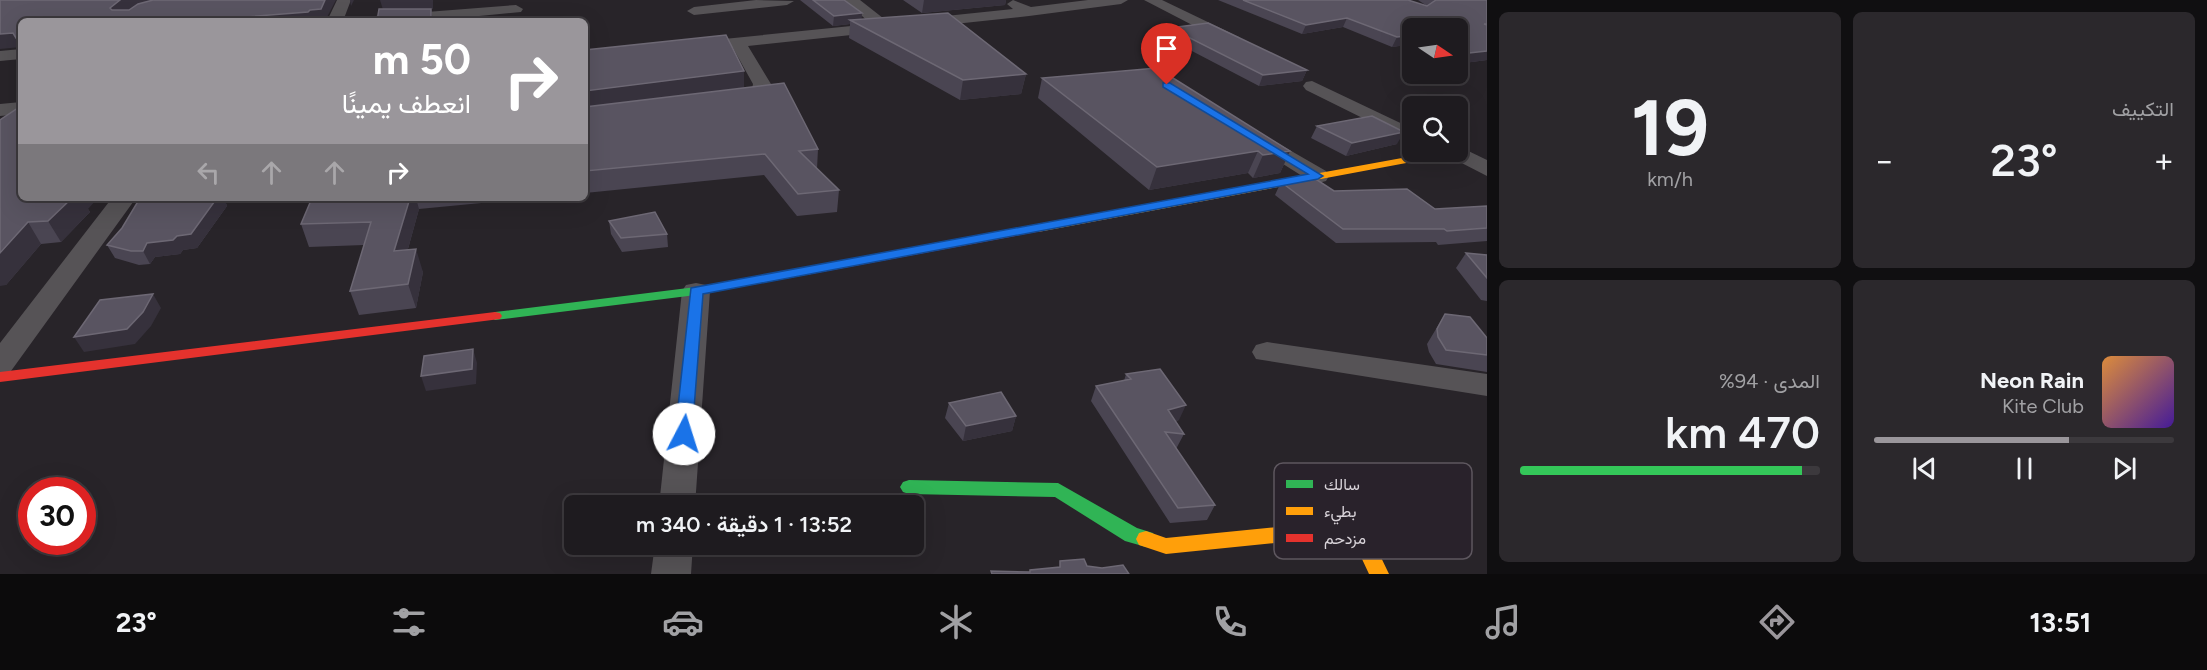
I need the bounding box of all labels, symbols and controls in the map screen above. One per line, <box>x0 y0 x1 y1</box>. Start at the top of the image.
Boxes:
north arrow <box>1402 18 1468 84</box>
map controls <box>1402 18 1468 162</box>
pin <box>1141 23 1192 85</box>
icon: arrive <box>1150 32 1183 65</box>
text: 50 m <box>373 34 471 85</box>
icon: right <box>492 42 570 120</box>
text: 19 <box>1631 81 1709 175</box>
text: انعطف يمينًا <box>342 87 471 120</box>
button: search <box>1402 96 1468 162</box>
text: التكييف <box>2112 97 2174 121</box>
text: 23° <box>1990 133 2058 187</box>
text: − <box>1874 141 1895 180</box>
text: + <box>2153 141 2174 180</box>
icon: left <box>192 156 225 189</box>
icon: ahead <box>255 156 288 189</box>
icon: ahead <box>318 156 351 189</box>
icon: right <box>381 156 414 189</box>
text: km/h <box>1647 167 1693 191</box>
text: Neon Rain <box>1980 367 2084 394</box>
text: المدى · 94% <box>1719 369 1820 393</box>
text: Kite Club <box>2002 394 2084 418</box>
position arrow <box>652 402 716 466</box>
text: 470 km <box>1665 405 1820 459</box>
icon: previous <box>1908 452 1941 485</box>
icon: pause <box>2008 452 2041 485</box>
icon: next <box>2108 452 2141 485</box>
legend <box>1274 463 1472 559</box>
text: سالك <box>1324 475 1360 494</box>
speed limit sign: 30 <box>18 477 96 555</box>
text: بطيء <box>1324 502 1356 525</box>
text: 13:52 · 1 دقيقة · 340 m <box>636 511 852 538</box>
text: مزدحم <box>1324 529 1366 549</box>
icon: filters <box>388 601 430 643</box>
icon: car <box>662 601 704 643</box>
icon: climate <box>935 601 977 643</box>
icon: phone <box>1209 601 1251 643</box>
icon: music <box>1482 601 1524 643</box>
icon: directions <box>1756 601 1798 643</box>
text: 23° <box>116 606 157 639</box>
text: 13:51 <box>2030 606 2091 639</box>

